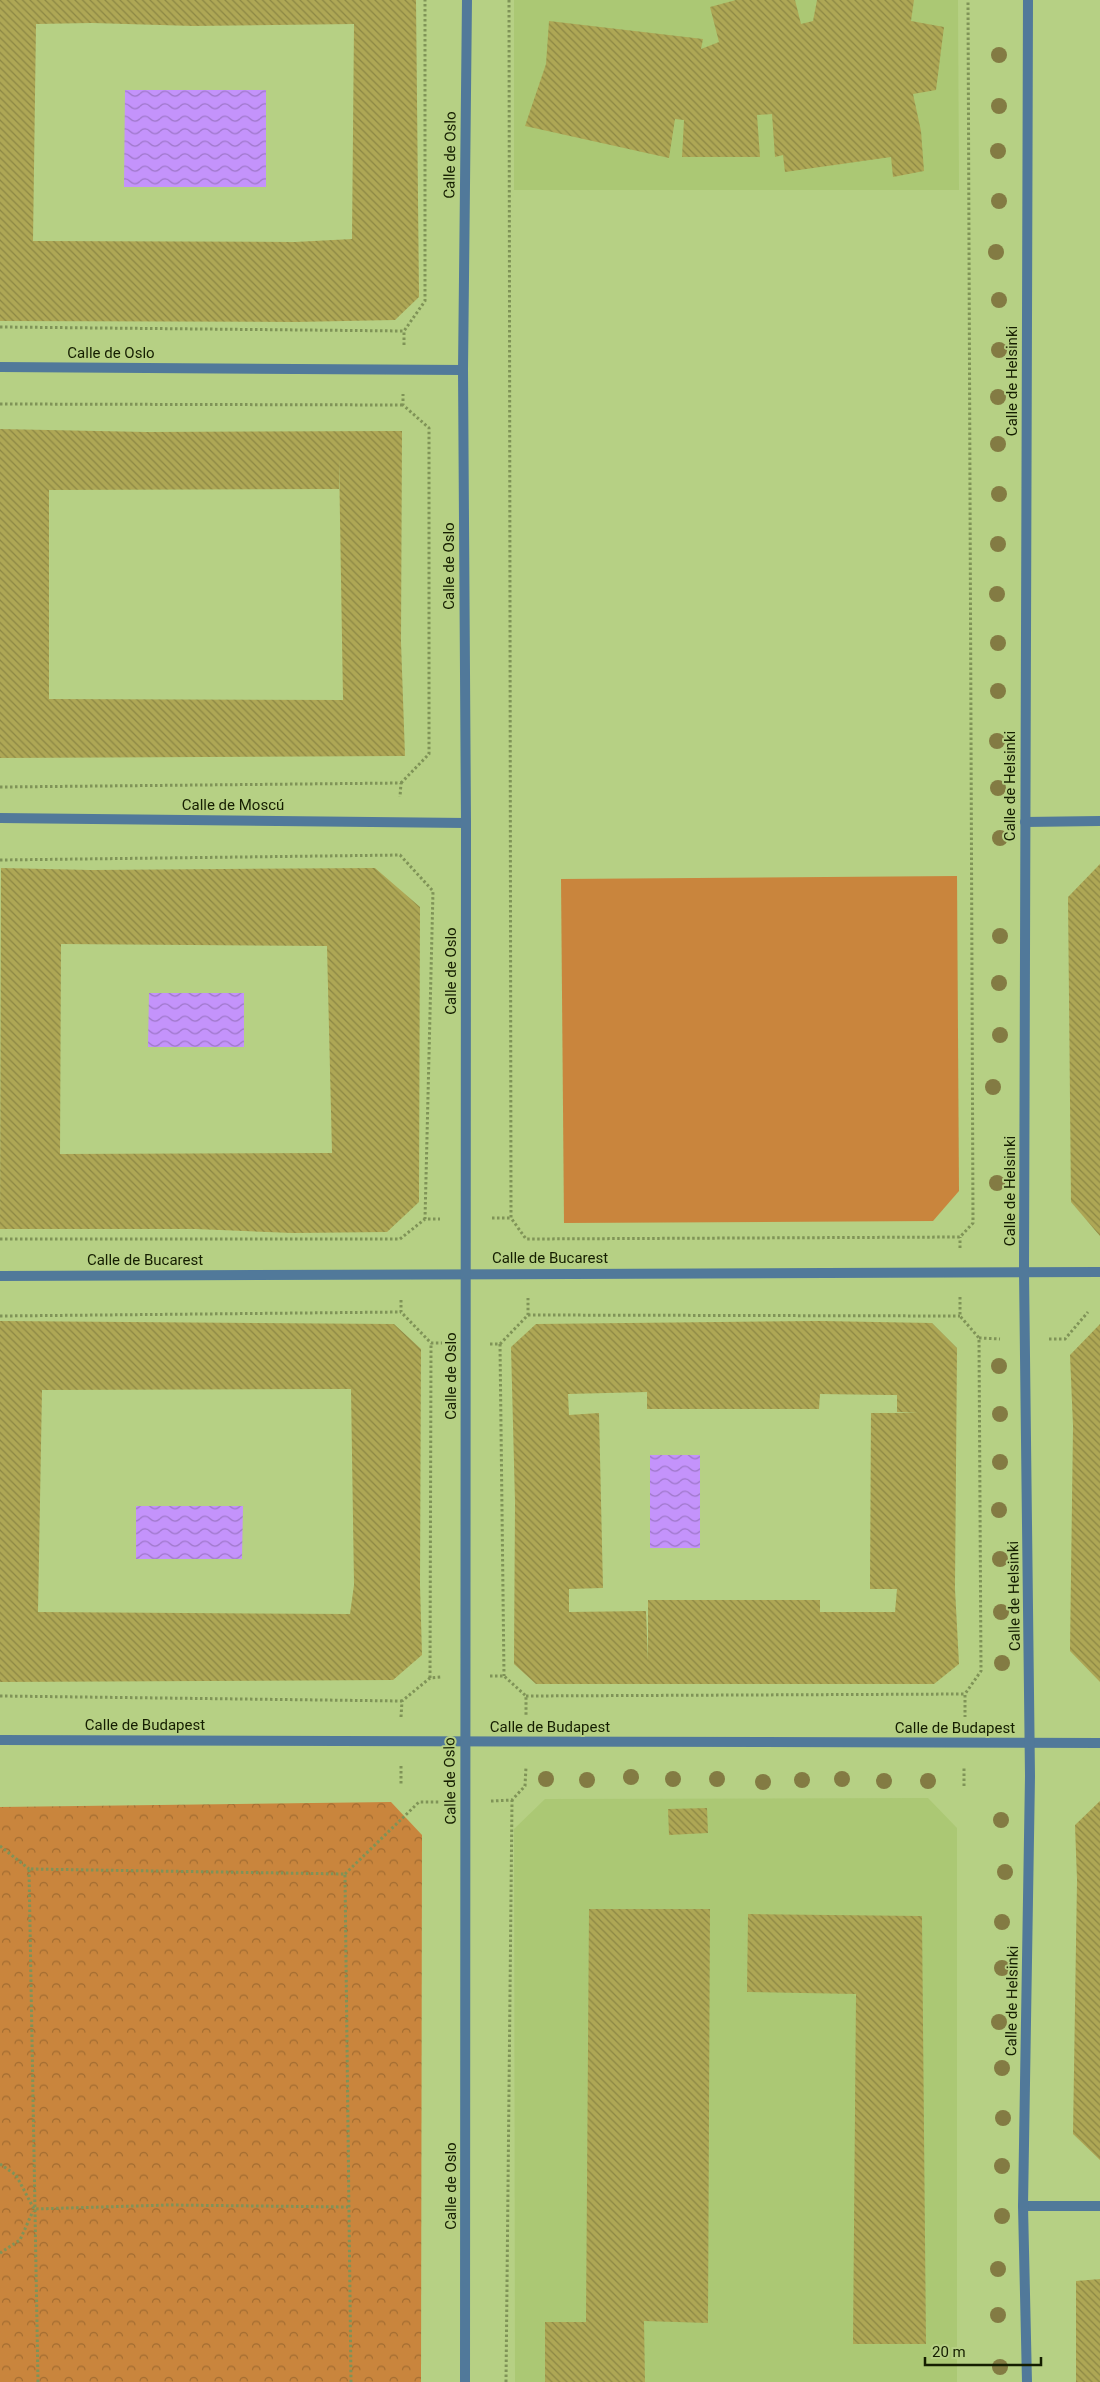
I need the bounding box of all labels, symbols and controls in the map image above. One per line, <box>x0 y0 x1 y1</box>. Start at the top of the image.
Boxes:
street label: Calle de Oslo <box>440 111 460 199</box>
street label: Calle de Helsinki <box>1003 326 1021 436</box>
street label: Calle de Oslo <box>67 344 155 362</box>
street label: Calle de Oslo <box>440 522 458 610</box>
street label: Calle de Helsinki <box>1001 731 1019 841</box>
street label: Calle de Moscú <box>182 796 284 814</box>
street label: Calle de Oslo <box>442 927 460 1015</box>
street label: Calle de Helsinki <box>1001 1136 1019 1246</box>
street label: Calle de Bucarest <box>492 1249 608 1267</box>
street label: Calle de Bucarest <box>87 1251 203 1269</box>
street label: Calle de Oslo <box>442 1332 460 1420</box>
street label: Calle de Helsinki <box>1004 1541 1024 1651</box>
street label: Calle de Budapest <box>85 1716 205 1734</box>
street label: Calle de Budapest <box>490 1718 610 1736</box>
street label: Calle de Budapest <box>895 1719 1015 1737</box>
street label: Calle de Oslo <box>440 1737 460 1825</box>
street label: Calle de Helsinki <box>1002 1946 1022 2056</box>
street label: Calle de Oslo <box>442 2142 460 2230</box>
scale bar <box>925 2334 1041 2366</box>
text: 20 m <box>932 2343 966 2361</box>

